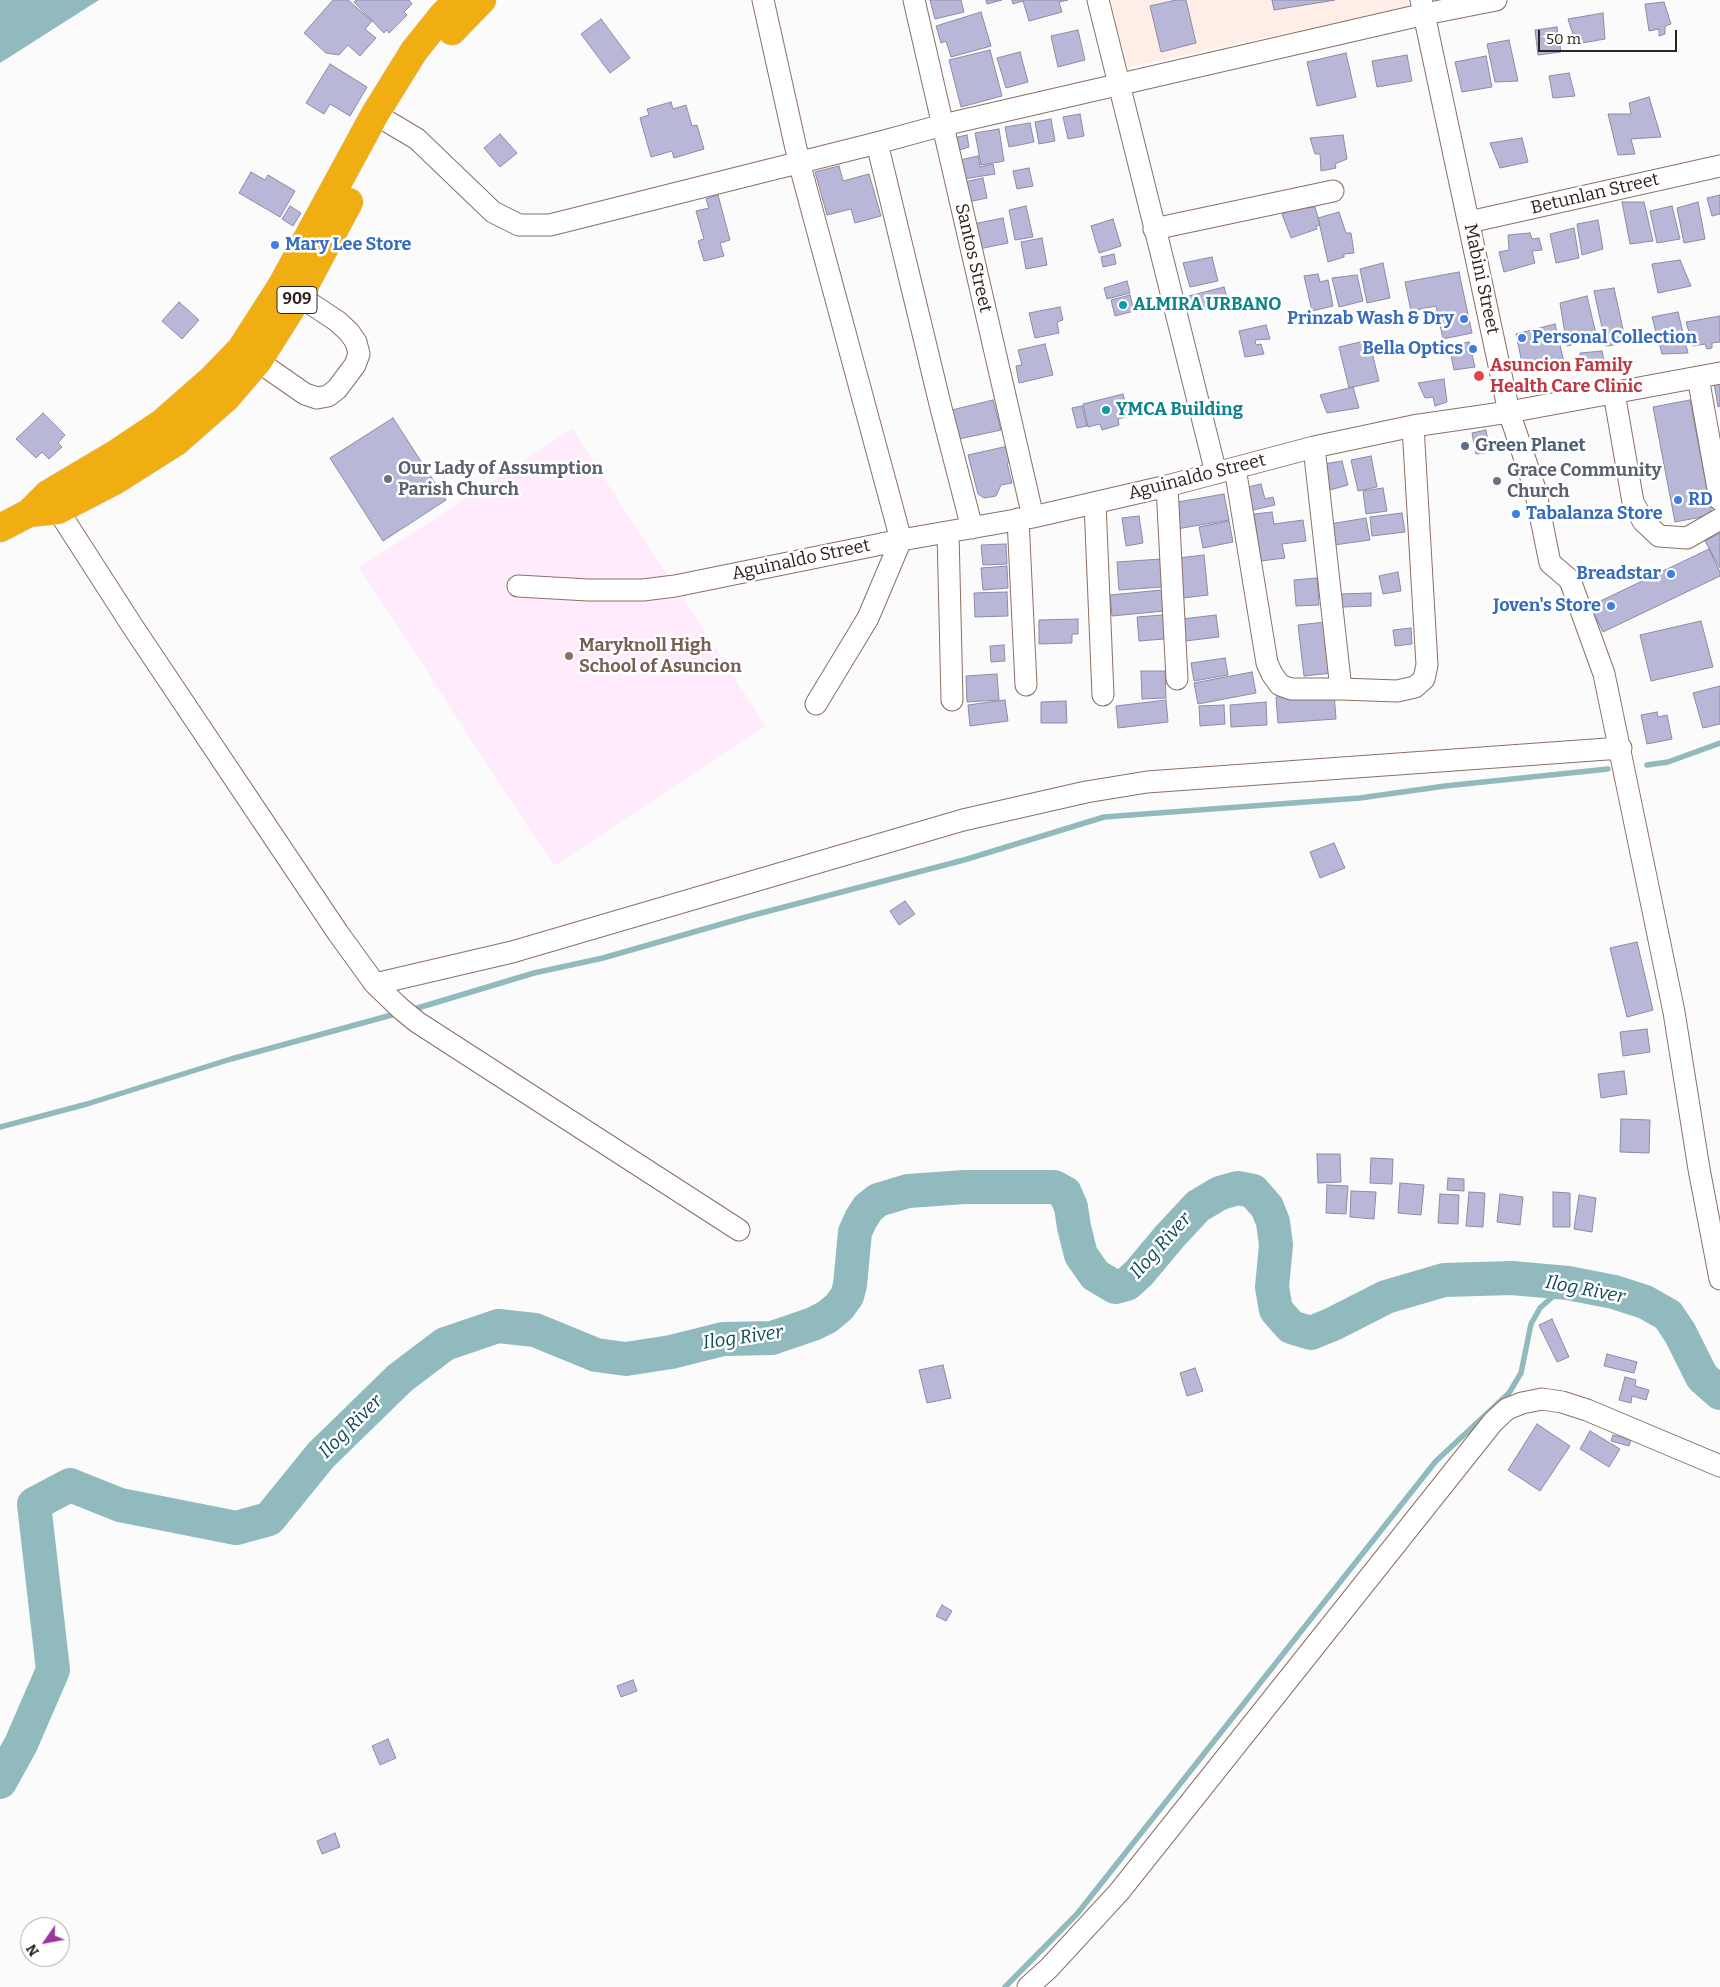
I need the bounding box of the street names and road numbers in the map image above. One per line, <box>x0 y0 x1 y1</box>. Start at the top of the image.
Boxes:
street label: Betunlan Street <box>1529 169 1661 219</box>
street label: Santos Street <box>950 201 996 315</box>
street label: Mabini Street <box>1459 222 1503 336</box>
road number: 909 <box>277 286 317 314</box>
street label: Aguinaldo Street <box>1126 449 1268 505</box>
street label: Aguinaldo Street <box>730 535 872 585</box>

